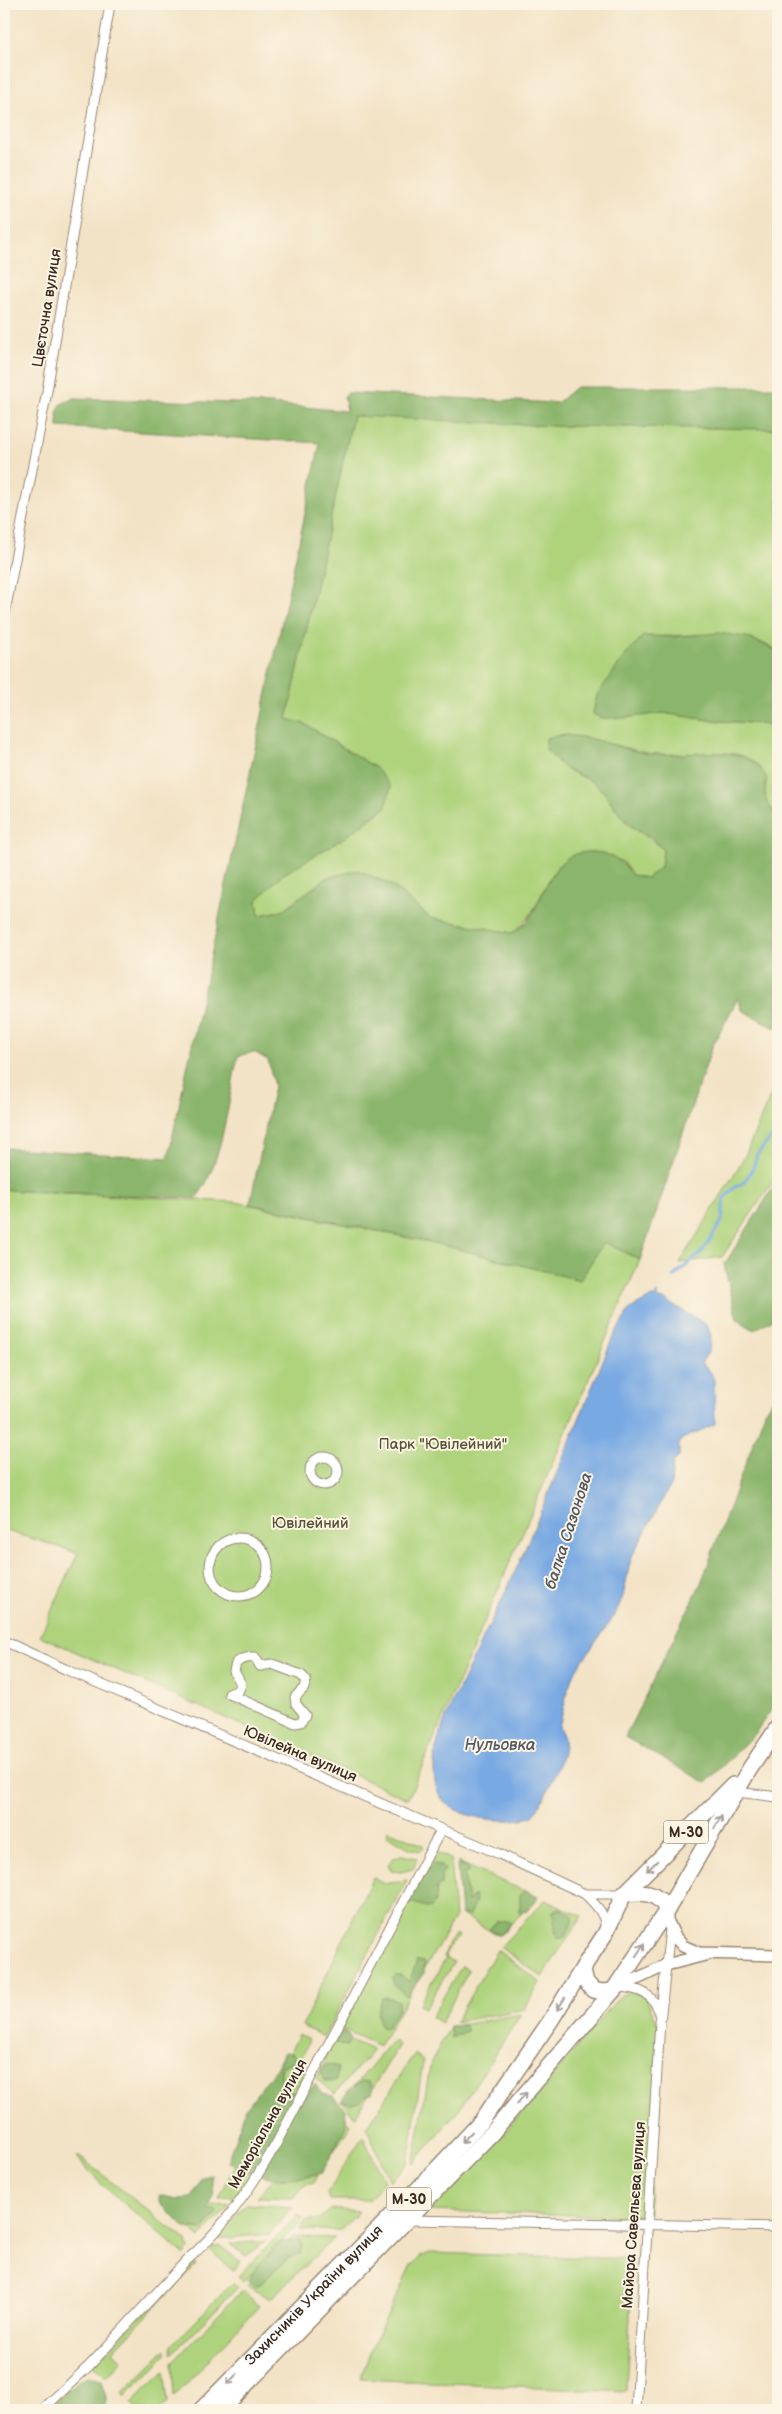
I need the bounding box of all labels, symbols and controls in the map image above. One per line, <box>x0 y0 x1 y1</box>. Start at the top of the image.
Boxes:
street label: Цвєточна вулиця <box>28 247 66 369</box>
park label: Парк "Ювілейний" <box>379 1435 507 1454</box>
water label: балка Сазонова <box>541 1470 597 1592</box>
park label: Ювілейний <box>271 1514 349 1533</box>
street label: Ювілейна вулиця <box>240 1721 360 1787</box>
water label: Нульовка <box>465 1736 536 1755</box>
one-way arrow <box>714 1816 724 1830</box>
road number: М-30 <box>664 1820 708 1844</box>
one-way arrow <box>646 1860 658 1872</box>
one-way arrow <box>635 1944 645 1958</box>
one-way arrow <box>555 1997 565 2011</box>
street label: Меморіальна вулиця <box>224 2056 312 2192</box>
one-way arrow <box>516 2091 527 2104</box>
street label: Майора Савельєва вулиця <box>618 2121 650 2309</box>
one-way arrow <box>461 2130 473 2143</box>
road number: М-30 <box>386 2188 432 2210</box>
street label: Захисників України вулиця <box>241 2221 387 2369</box>
one-way arrow <box>226 2373 238 2385</box>

